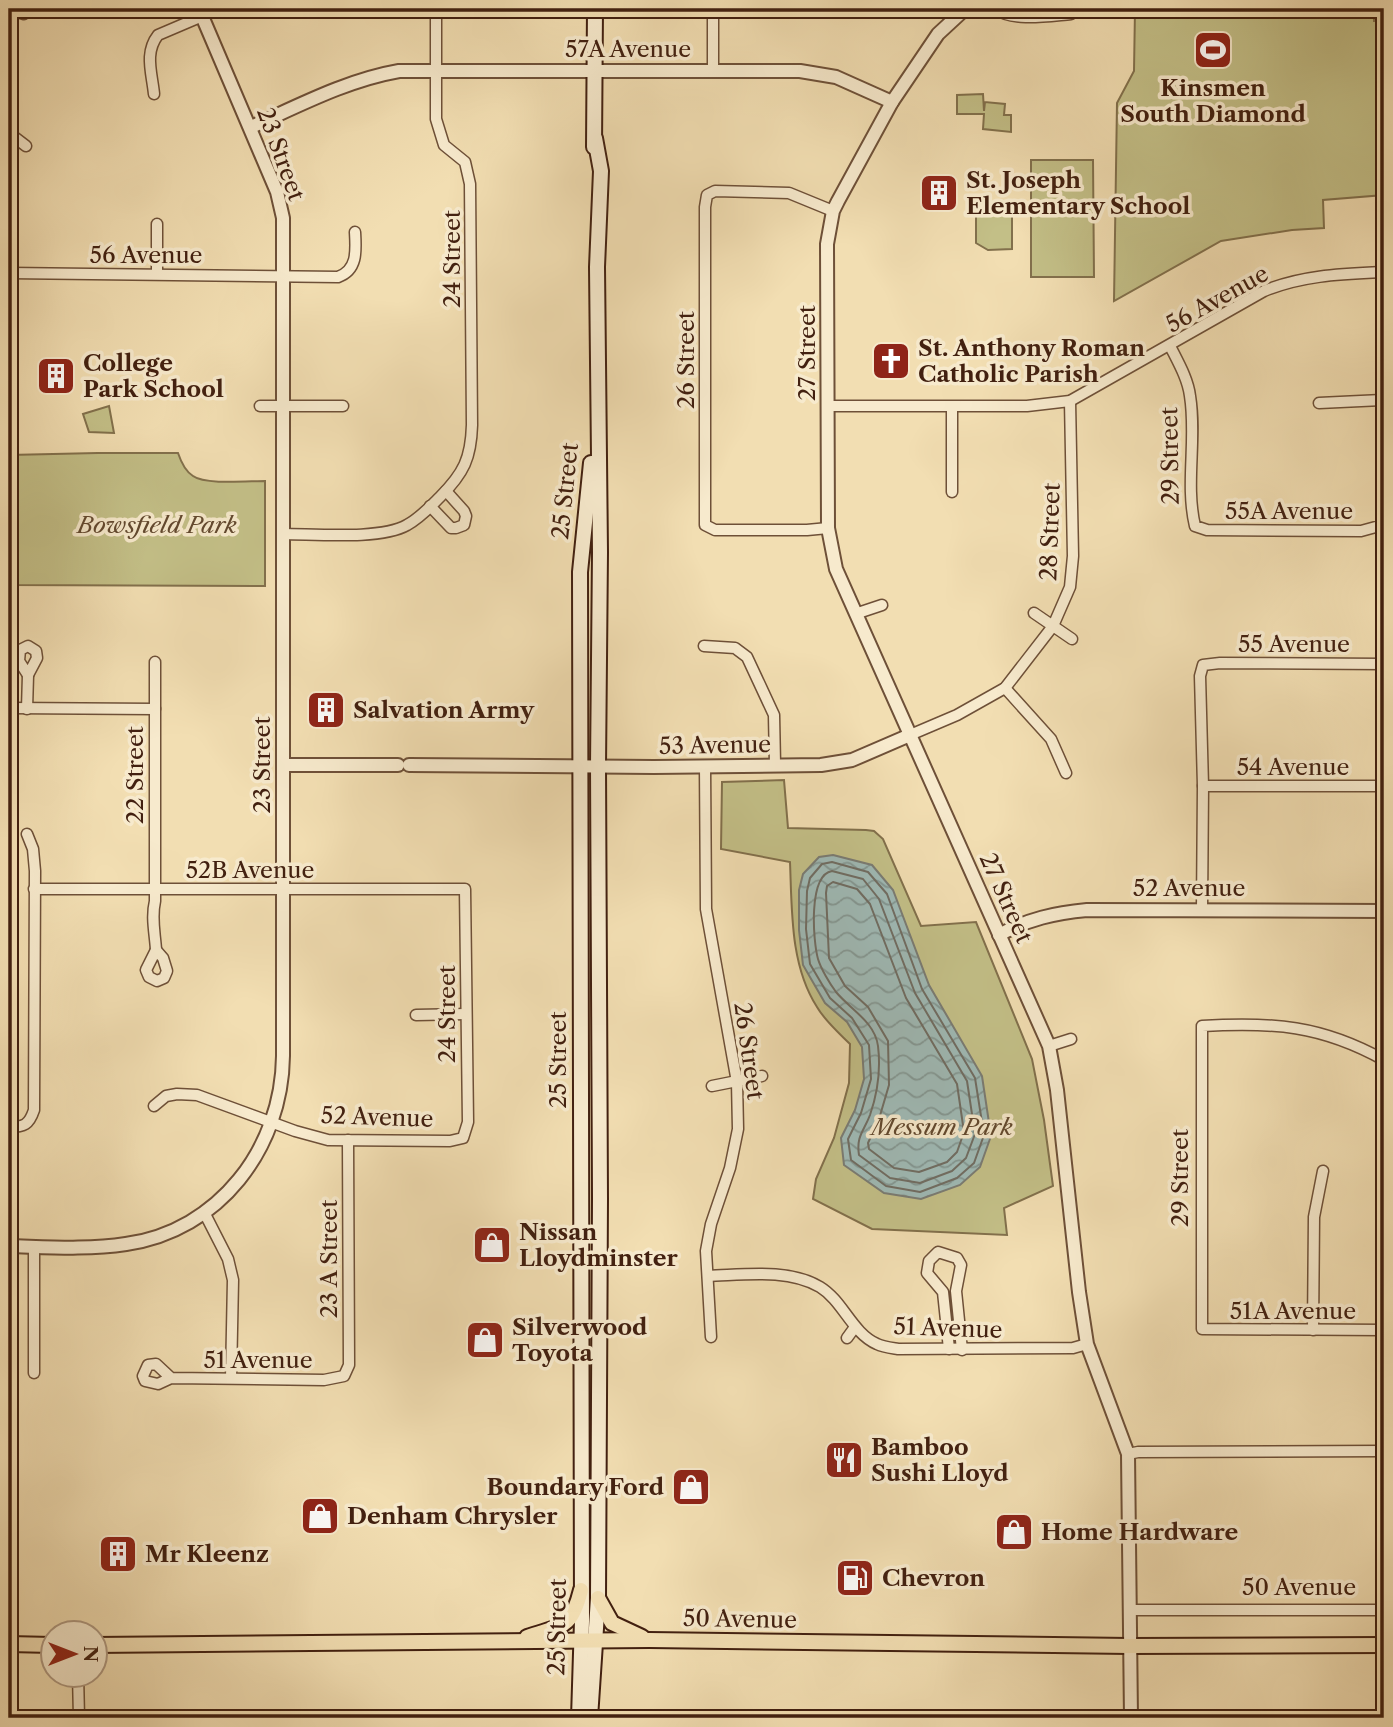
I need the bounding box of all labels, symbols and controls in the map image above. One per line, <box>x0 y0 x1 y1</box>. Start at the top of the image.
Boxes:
sports icon: Kinsmen South Diamond <box>1192 29 1234 71</box>
street label: 57A Avenue <box>565 35 691 63</box>
place label: Kinsmen South Diamond <box>1120 74 1306 128</box>
street label: 23 Street <box>251 104 311 204</box>
place label: St. Joseph Elementary School <box>966 166 1190 220</box>
building icon: St. Joseph Elementary School <box>918 172 960 214</box>
street label: 24 Street <box>438 210 466 308</box>
street label: 56 Avenue <box>90 241 202 269</box>
street label: 56 Avenue <box>1161 259 1273 339</box>
street label: 27 Street <box>793 305 821 401</box>
street label: 26 Street <box>672 311 700 409</box>
place label: St. Anthony Roman Catholic Parish <box>918 334 1145 388</box>
church icon: St. Anthony Roman Catholic Parish <box>870 340 912 382</box>
place label: College Park School <box>83 349 224 403</box>
building icon: College Park School <box>35 355 77 397</box>
street label: 29 Street <box>1155 407 1185 505</box>
street label: 25 Street <box>546 441 584 541</box>
street label: 28 Street <box>1034 482 1066 582</box>
street label: 55A Avenue <box>1225 497 1353 525</box>
park label: Bowsfield Park <box>75 511 237 539</box>
street label: 55 Avenue <box>1238 630 1350 658</box>
building icon: Salvation Army <box>305 689 347 731</box>
place label: Salvation Army <box>353 696 535 724</box>
street label: 23 Street <box>248 716 276 814</box>
street label: 22 Street <box>121 726 149 824</box>
street label: 53 Avenue <box>659 730 771 760</box>
street label: 54 Avenue <box>1237 753 1349 781</box>
street label: 27 Street <box>974 849 1038 947</box>
street label: 52B Avenue <box>186 856 314 884</box>
street label: 52 Avenue <box>1133 874 1245 902</box>
street label: 24 Street <box>433 965 461 1063</box>
street label: 26 Street <box>728 1001 770 1101</box>
street label: 25 Street <box>544 1011 572 1109</box>
street label: 52 Avenue <box>320 1101 434 1133</box>
park label: Messum Park <box>868 1113 1013 1141</box>
street label: 29 Street <box>1166 1129 1194 1227</box>
street label: 23 A Street <box>315 1200 343 1318</box>
place label: Nissan Lloydminster <box>519 1218 679 1272</box>
shop icon: Nissan Lloydminster <box>471 1224 513 1266</box>
street label: 51A Avenue <box>1230 1297 1356 1325</box>
street label: 51 Avenue <box>893 1312 1003 1344</box>
place label: Silverwood Toyota <box>512 1313 648 1367</box>
shop icon: Silverwood Toyota <box>464 1319 506 1361</box>
street label: 51 Avenue <box>203 1346 313 1374</box>
place label: Bamboo Sushi Lloyd <box>871 1433 1009 1487</box>
restaurant icon: Bamboo Sushi Lloyd <box>823 1439 865 1481</box>
shop icon: Boundary Ford <box>670 1466 712 1508</box>
place label: Boundary Ford <box>487 1473 665 1501</box>
shop icon: Denham Chrysler <box>299 1495 341 1537</box>
place label: Denham Chrysler <box>347 1502 558 1530</box>
shop icon: Home Hardware <box>993 1511 1035 1553</box>
place label: Home Hardware <box>1041 1518 1238 1546</box>
building icon: Mr Kleenz <box>97 1533 139 1575</box>
place label: Mr Kleenz <box>145 1540 269 1568</box>
fuel station icon: Chevron <box>834 1557 876 1599</box>
place label: Chevron <box>882 1564 985 1592</box>
street label: 50 Avenue <box>1242 1573 1356 1601</box>
street label: 25 Street <box>542 1578 572 1676</box>
street label: 50 Avenue <box>683 1604 797 1634</box>
north arrow <box>38 1618 108 1688</box>
text: N <box>79 1646 102 1662</box>

